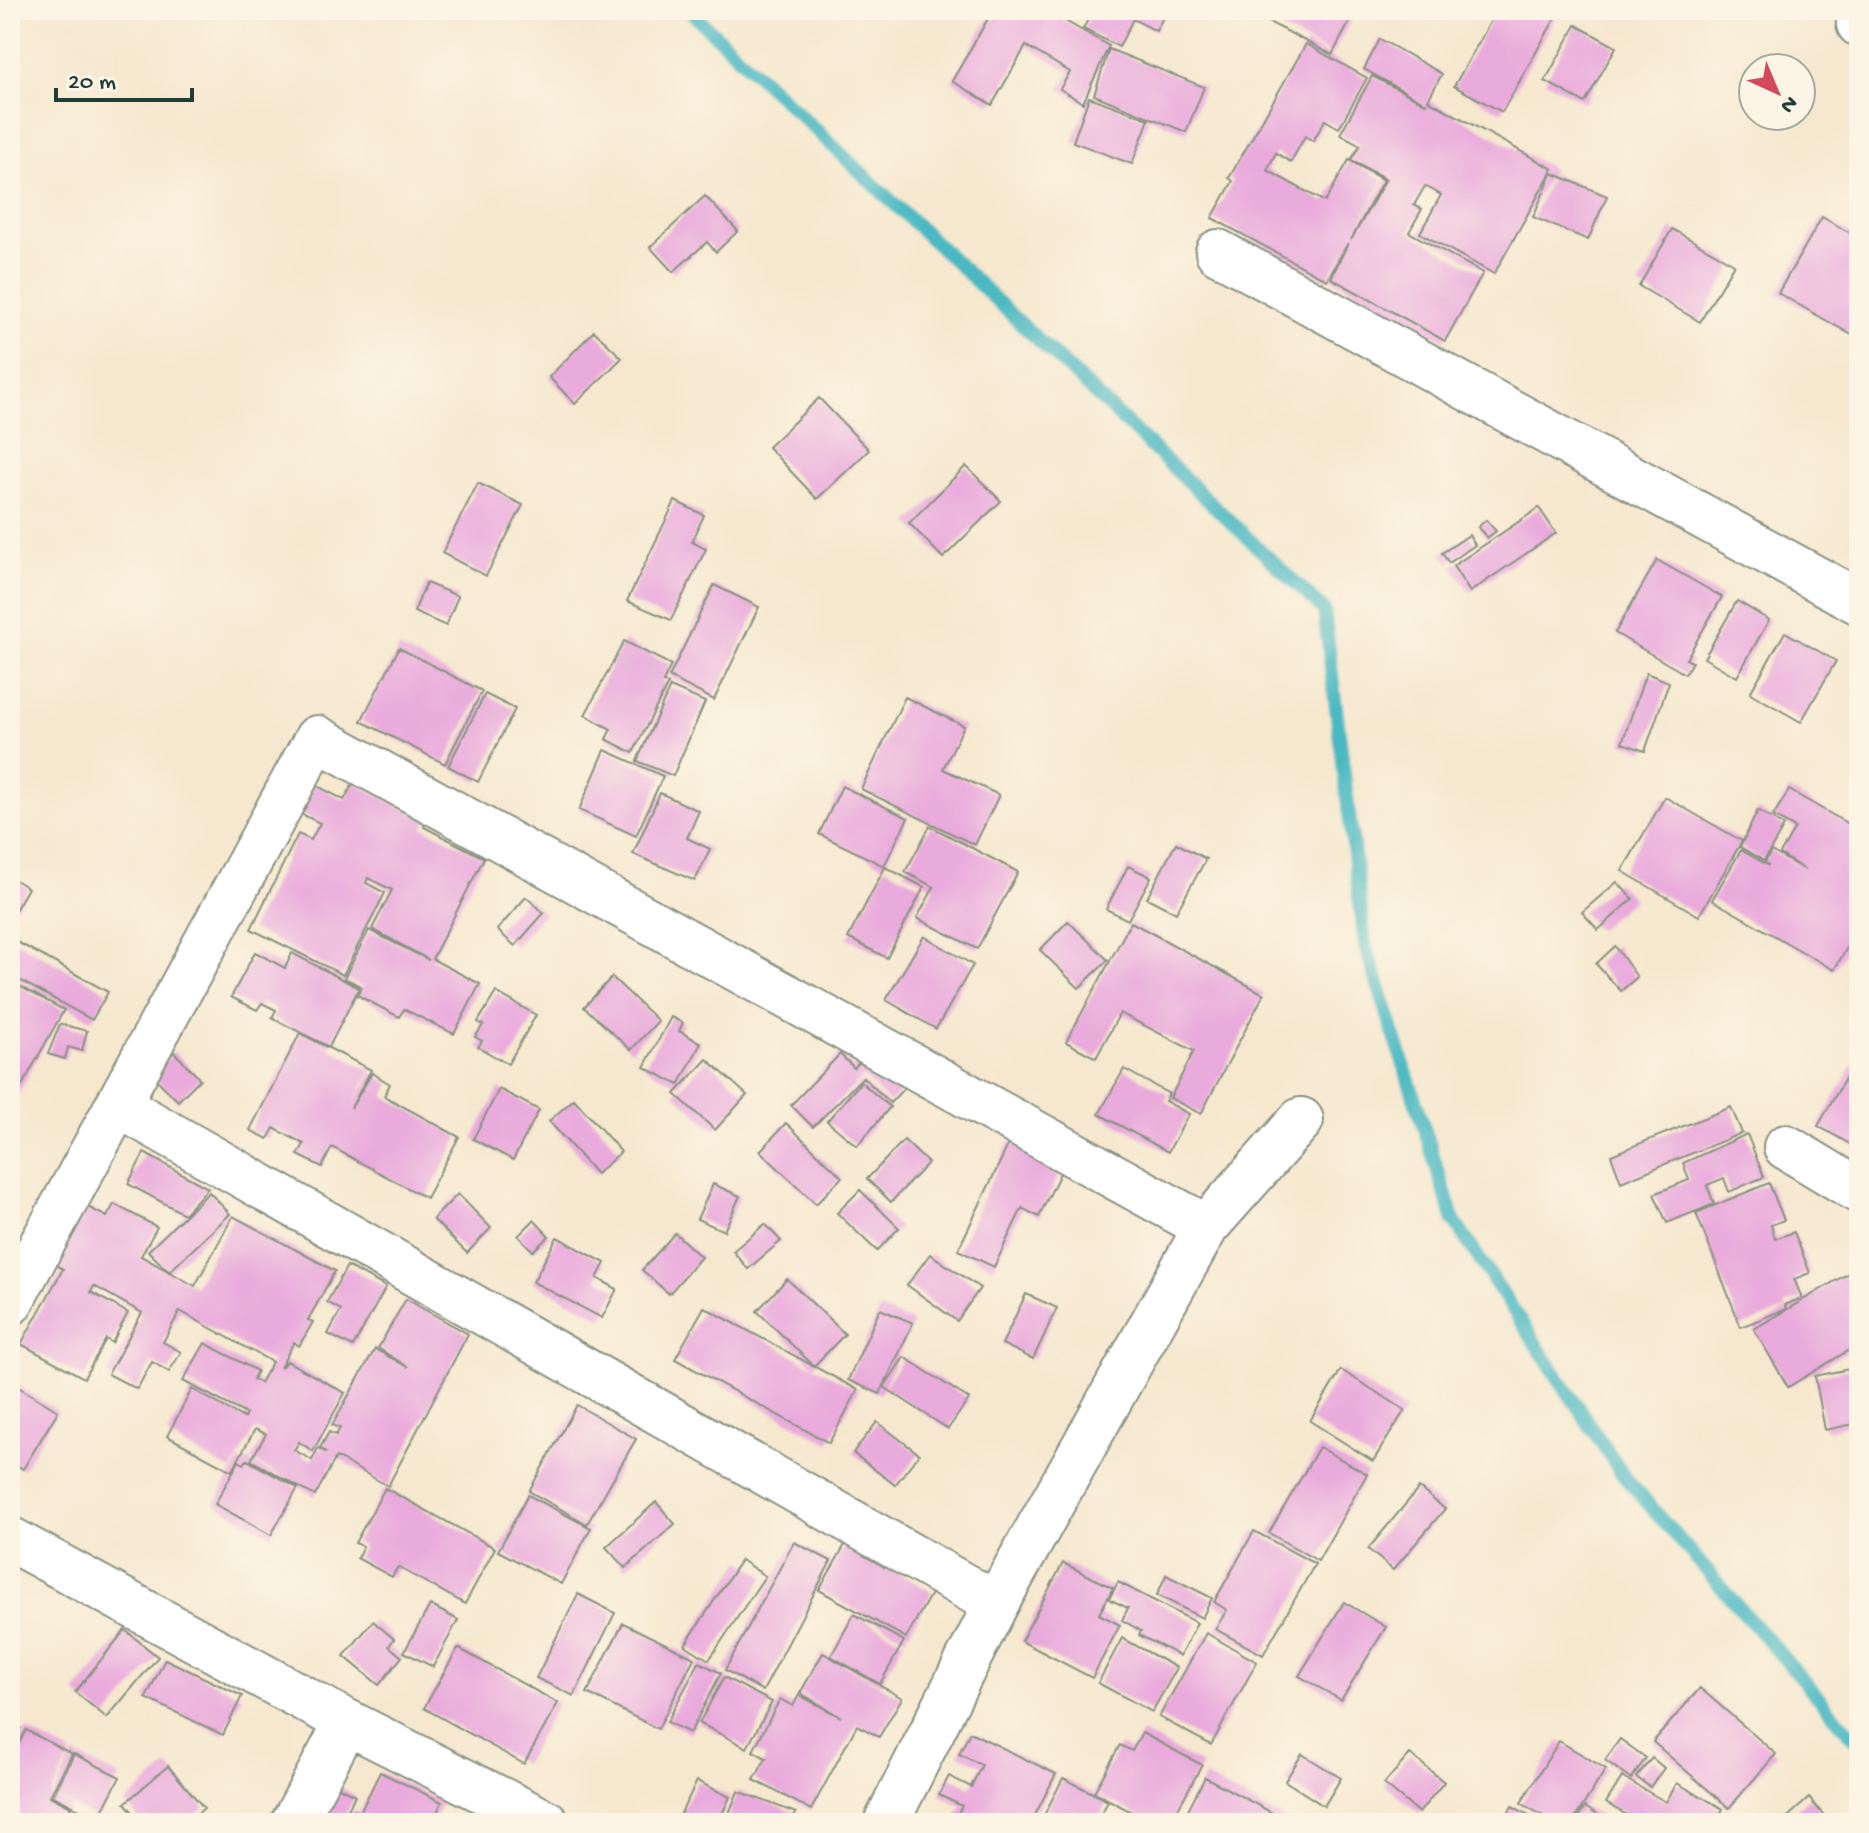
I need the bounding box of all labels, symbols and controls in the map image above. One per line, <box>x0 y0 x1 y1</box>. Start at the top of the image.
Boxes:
scale bar <box>56 52 192 102</box>
north arrow <box>1737 52 1817 132</box>
text: 20 m <box>68 69 116 98</box>
text: N <box>1774 89 1802 118</box>

